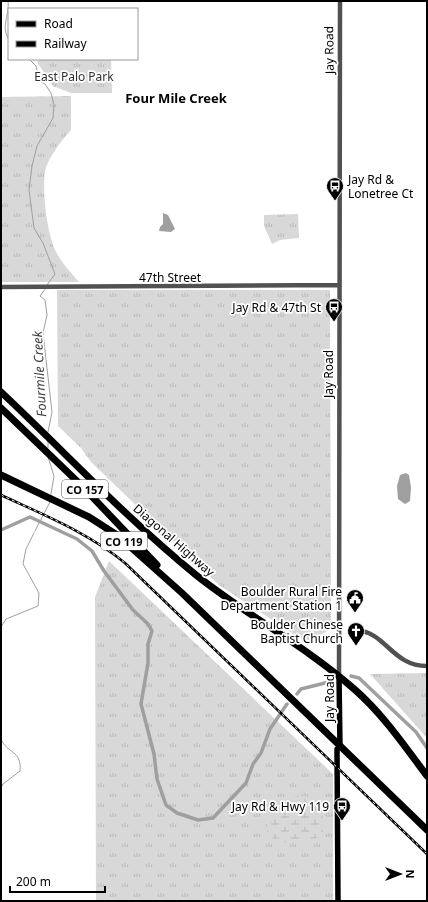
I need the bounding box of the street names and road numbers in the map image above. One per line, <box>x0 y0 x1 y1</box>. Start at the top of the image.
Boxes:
street label: Jay Road <box>320 26 338 75</box>
street label: 47th Street <box>139 269 202 286</box>
street label: Jay Road <box>320 350 337 399</box>
road number: CO 157 <box>62 480 108 498</box>
street label: Diagonal Highway <box>130 500 219 581</box>
road number: CO 119 <box>101 532 147 550</box>
street label: Jay Road <box>321 674 338 723</box>

